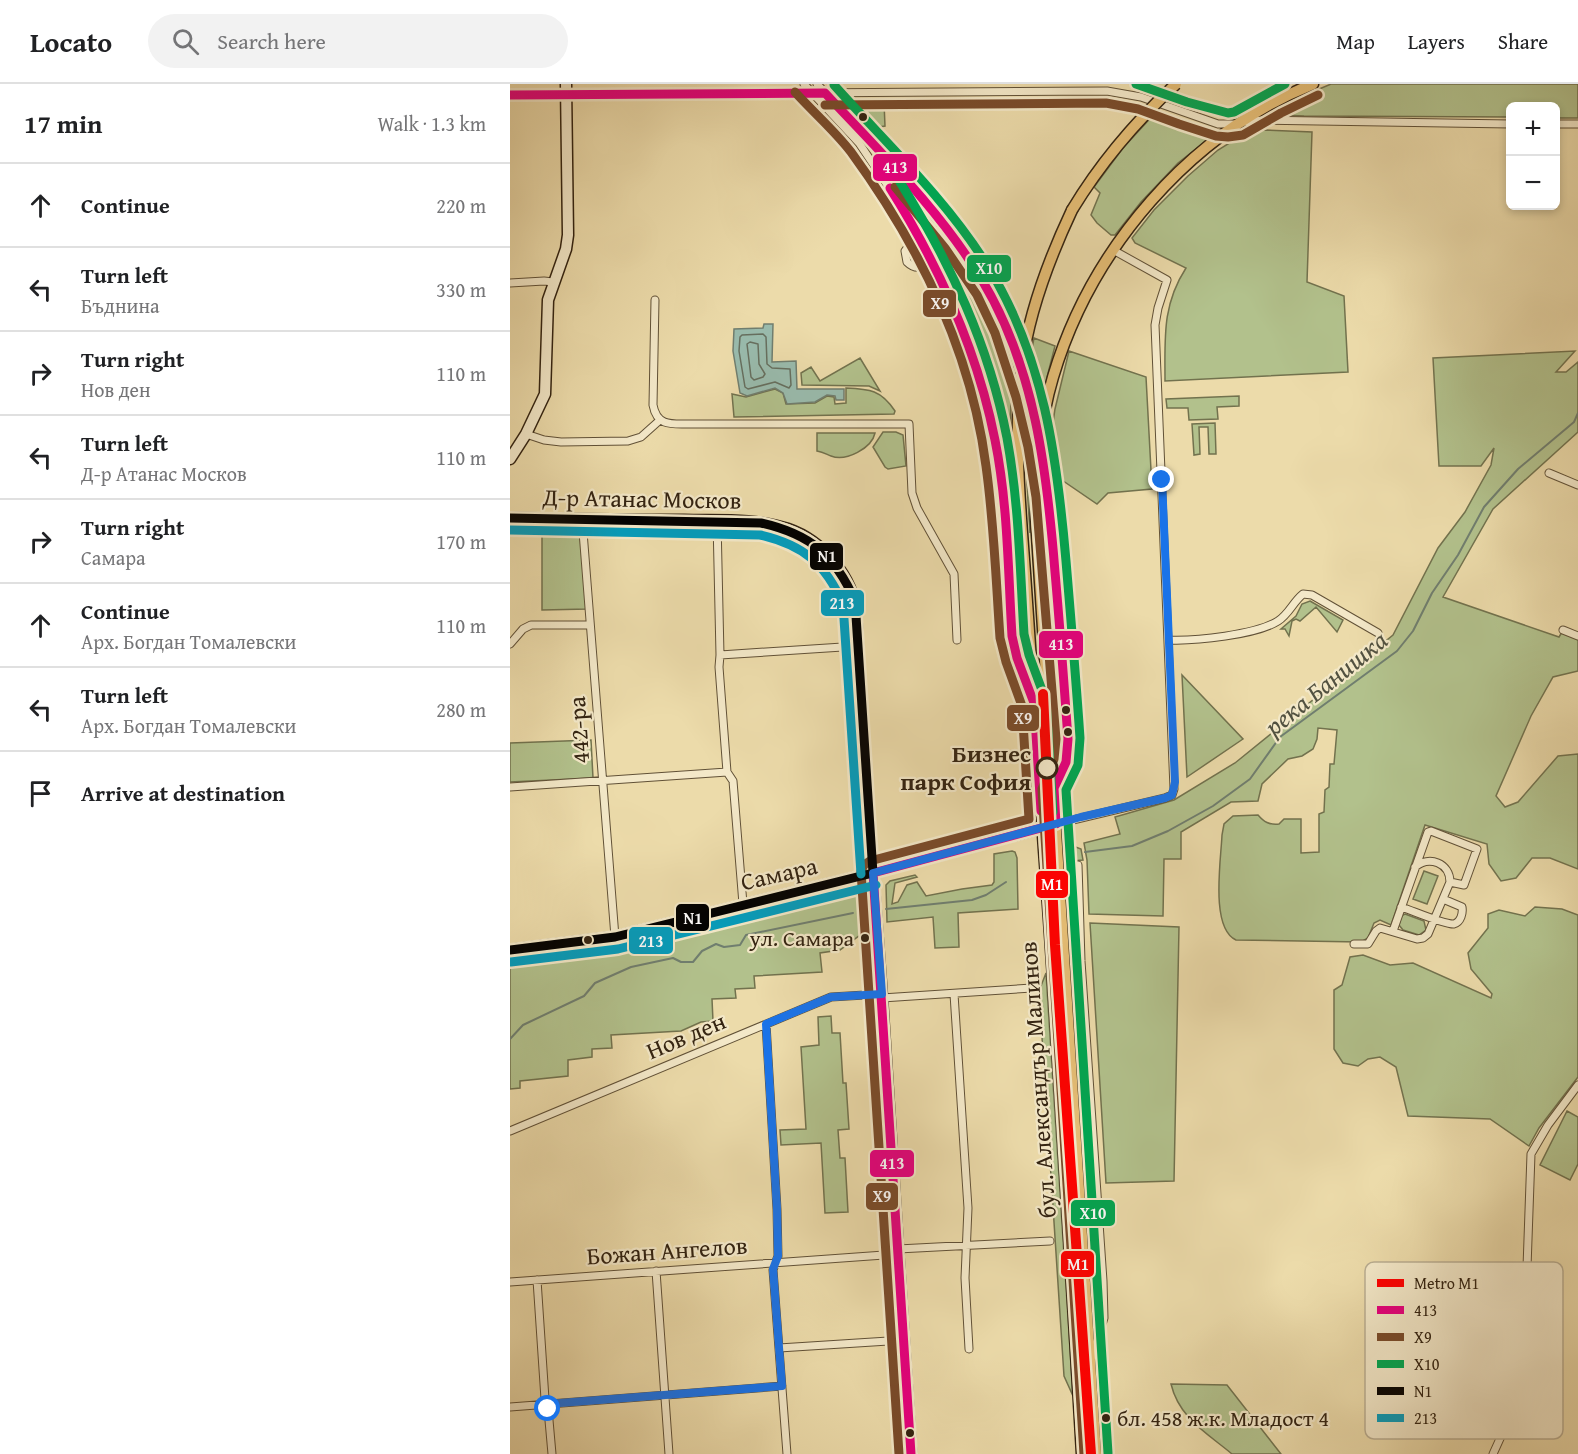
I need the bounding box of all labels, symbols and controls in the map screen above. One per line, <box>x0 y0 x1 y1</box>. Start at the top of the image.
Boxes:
search box <box>148 14 568 68</box>
text: Locato <box>30 21 112 62</box>
icon: search <box>169 25 202 58</box>
text: Search here <box>217 25 326 57</box>
text: Map <box>1336 26 1375 57</box>
text: Layers <box>1408 26 1465 57</box>
text: Share <box>1498 26 1548 57</box>
map controls <box>1506 102 1560 210</box>
button: + <box>1506 102 1560 156</box>
text: 17 min <box>24 104 102 143</box>
text: Walk · 1.3 km <box>377 109 486 138</box>
unlabelled marker <box>857 111 869 123</box>
line badge: 413 <box>872 153 918 182</box>
text: 413 <box>883 155 907 179</box>
button: − <box>1506 156 1560 210</box>
icon: ahead <box>24 189 57 222</box>
text: Continue <box>81 189 170 221</box>
text: 220 m <box>436 191 486 220</box>
line badge: Х10 <box>966 254 1012 283</box>
text: Х10 <box>976 256 1002 280</box>
text: Turn left <box>81 259 168 291</box>
icon: left <box>24 273 57 306</box>
text: 330 m <box>436 275 486 304</box>
line badge: Х9 <box>922 289 957 318</box>
text: Бъднина <box>81 291 160 320</box>
text: Х9 <box>931 291 949 315</box>
text: Turn right <box>81 343 184 375</box>
icon: right <box>24 357 57 390</box>
text: 110 m <box>436 359 486 388</box>
text: Нов ден <box>81 375 151 404</box>
text: Turn left <box>81 427 168 459</box>
icon: left <box>24 441 57 474</box>
text: 110 m <box>436 443 486 472</box>
text: Д-р Атанас Москов <box>81 459 247 488</box>
route end <box>1148 466 1174 492</box>
street label: Д-р Атанас Москов <box>541 479 742 518</box>
text: Turn right <box>81 511 184 543</box>
icon: right <box>24 525 57 558</box>
text: 170 m <box>436 527 486 556</box>
line badge: N1 <box>809 542 844 571</box>
text: Самара <box>81 543 146 572</box>
text: N1 <box>818 544 836 568</box>
line badge: 213 <box>820 589 865 617</box>
text: 213 <box>830 591 854 615</box>
text: Continue <box>81 595 170 627</box>
icon: ahead <box>24 609 57 642</box>
text: 110 m <box>436 611 486 640</box>
water label: река Банишка <box>1255 621 1396 745</box>
text: Арх. Богдан Томалевски <box>81 627 296 656</box>
line badge: 413 <box>1038 630 1084 659</box>
text: 413 <box>1049 632 1073 656</box>
text: Turn left <box>81 679 168 711</box>
icon: left <box>24 693 57 726</box>
text: 280 m <box>436 695 486 724</box>
street label: 442-ра <box>559 695 598 765</box>
line badge: Х9 <box>1006 704 1040 732</box>
unlabelled marker <box>1060 704 1072 716</box>
text: Х9 <box>1014 706 1032 730</box>
text: Арх. Богдан Томалевски <box>81 711 296 740</box>
unlabelled marker <box>1062 726 1074 738</box>
place label: Бизнес парк София <box>901 736 1031 799</box>
marker: Бизнес парк София <box>1036 757 1058 779</box>
icon: arrive <box>24 777 57 810</box>
text: Arrive at destination <box>81 777 285 809</box>
street label: Самара <box>737 848 821 899</box>
line badge: M1 <box>1035 870 1069 899</box>
text: M1 <box>1041 872 1063 896</box>
line badge: N1 <box>675 903 710 932</box>
text: N1 <box>684 906 702 930</box>
place label: ул. Самара <box>749 922 855 954</box>
line badge: 213 <box>628 926 674 955</box>
text: 213 <box>639 929 663 953</box>
marker: ул. Самара <box>859 932 871 944</box>
unlabelled marker <box>582 934 594 946</box>
street label: бул. Александър Малинов <box>1010 940 1065 1220</box>
street label: Нов ден <box>641 1003 731 1068</box>
line badge: 413 <box>869 1149 915 1178</box>
text: 413 <box>880 1151 904 1175</box>
line badge: Х9 <box>865 1182 899 1211</box>
text: Х9 <box>873 1184 891 1208</box>
line badge: Х10 <box>1070 1199 1116 1227</box>
text: Х10 <box>1080 1201 1106 1225</box>
street label: Божан Ангелов <box>585 1227 749 1274</box>
line badge: M1 <box>1060 1250 1095 1278</box>
text: M1 <box>1067 1252 1089 1276</box>
legend <box>1365 1262 1563 1439</box>
text: Metro M1 <box>1414 1271 1479 1295</box>
text: 413 <box>1414 1298 1437 1322</box>
text: Х9 <box>1414 1325 1432 1349</box>
text: Х10 <box>1414 1352 1440 1376</box>
text: N1 <box>1414 1379 1432 1403</box>
route start <box>534 1395 560 1421</box>
place label: бл. 458 ж.к. Младост 4 <box>1117 1402 1329 1434</box>
text: 213 <box>1414 1406 1437 1430</box>
marker: бл. 458 ж.к. Младост 4 <box>1100 1412 1112 1424</box>
unlabelled marker <box>904 1427 916 1439</box>

